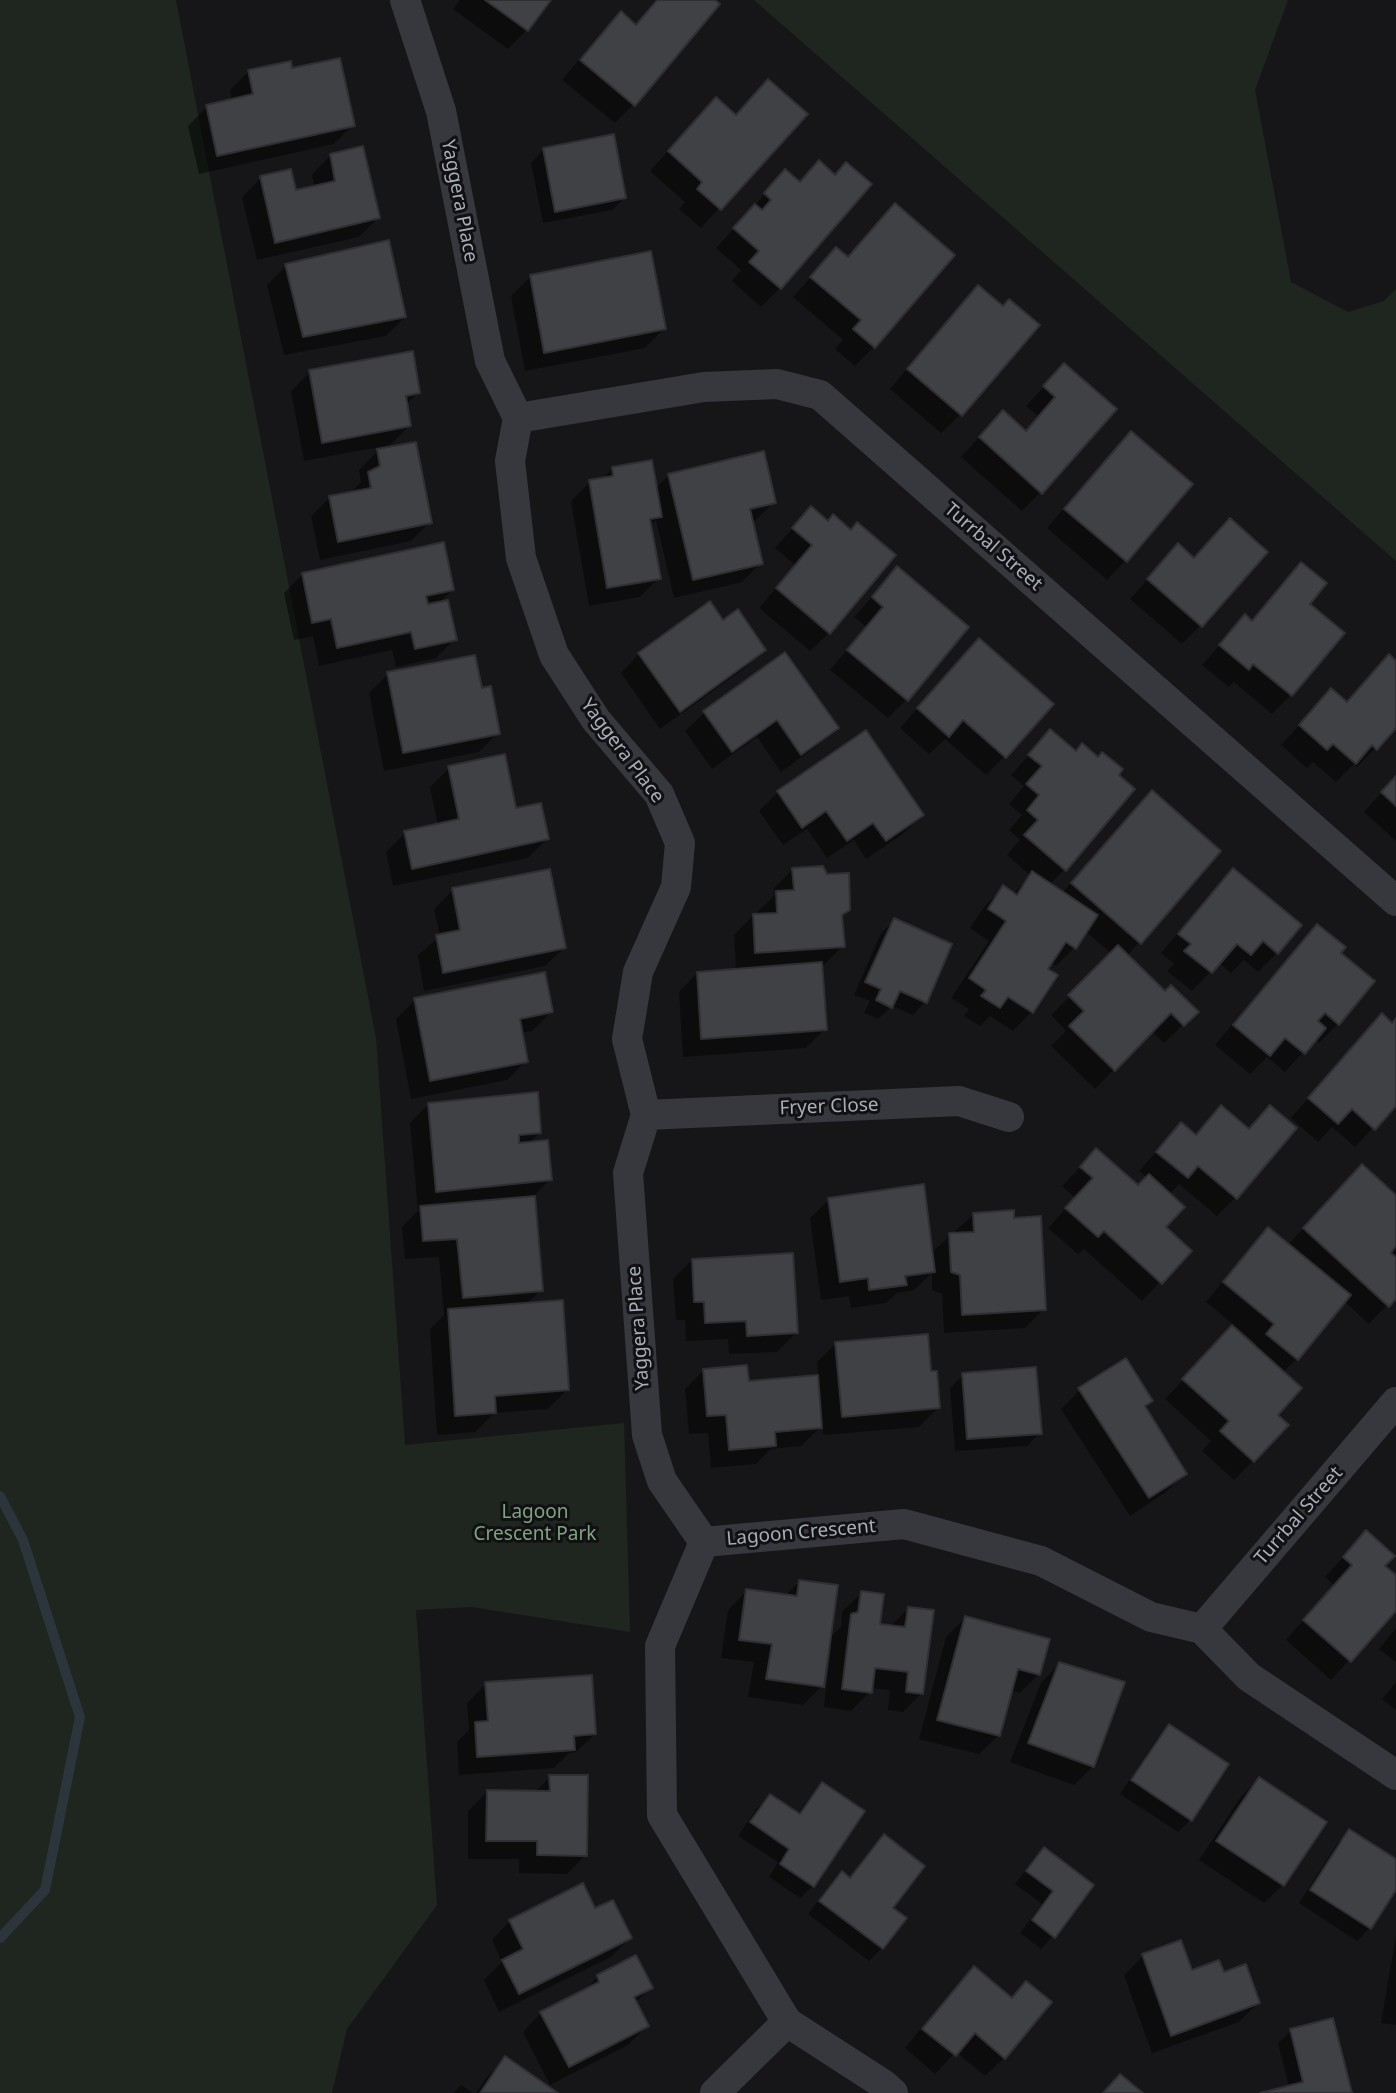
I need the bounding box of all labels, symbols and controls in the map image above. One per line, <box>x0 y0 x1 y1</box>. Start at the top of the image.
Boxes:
street label: Yaggera Place <box>436 138 482 264</box>
street label: Turrbal Street <box>939 498 1047 596</box>
street label: Yaggera Place <box>575 694 669 808</box>
street label: Fryer Close <box>779 1094 879 1120</box>
street label: Yaggera Place <box>623 1265 655 1391</box>
street label: Turrbal Street <box>1250 1462 1348 1570</box>
park label: Lagoon Crescent Park <box>474 1502 596 1546</box>
street label: Lagoon Crescent <box>725 1515 877 1551</box>

